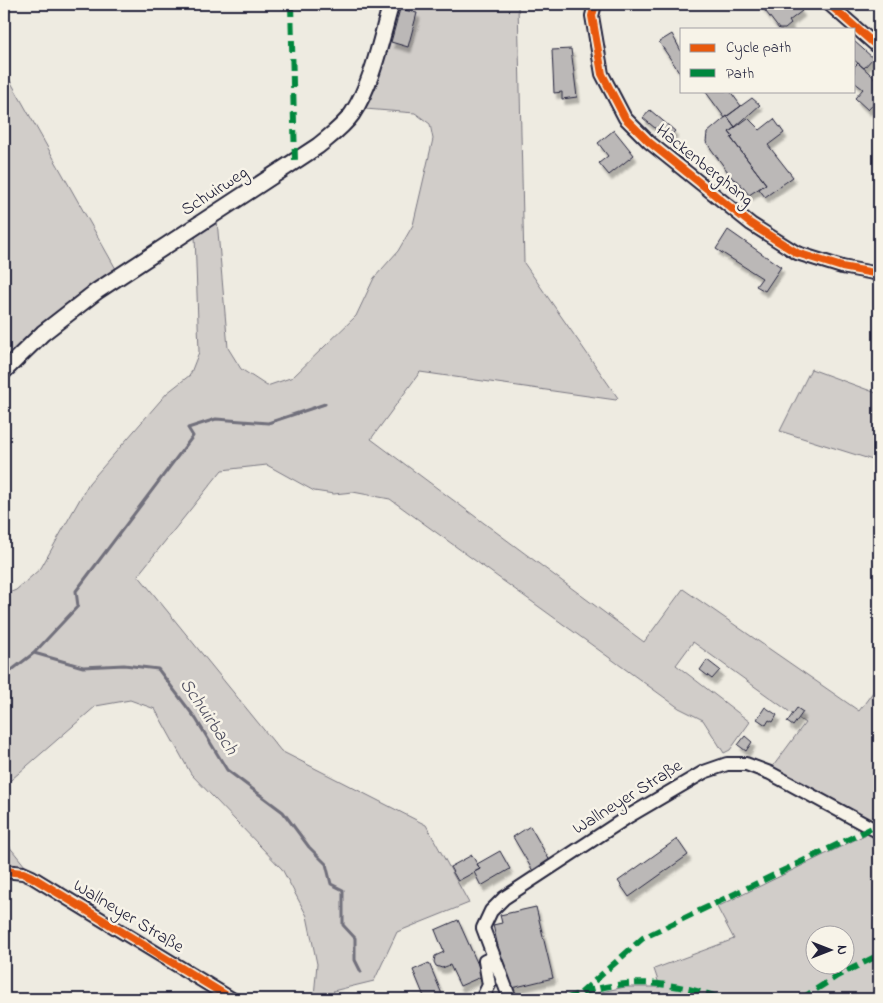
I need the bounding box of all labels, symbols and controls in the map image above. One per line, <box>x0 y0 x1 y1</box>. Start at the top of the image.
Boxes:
legend <box>680 28 856 92</box>
text: Cycle path <box>726 37 791 60</box>
text: Path <box>726 63 754 85</box>
street label: Hackenberghang <box>649 119 758 214</box>
street label: Schuirweg <box>176 161 254 224</box>
water label: Schuirbach <box>172 673 244 762</box>
street label: Wallneyer Straße <box>568 753 689 842</box>
street label: Wallneyer Straße <box>68 874 189 961</box>
north arrow <box>806 926 856 976</box>
text: N <box>831 945 852 955</box>

